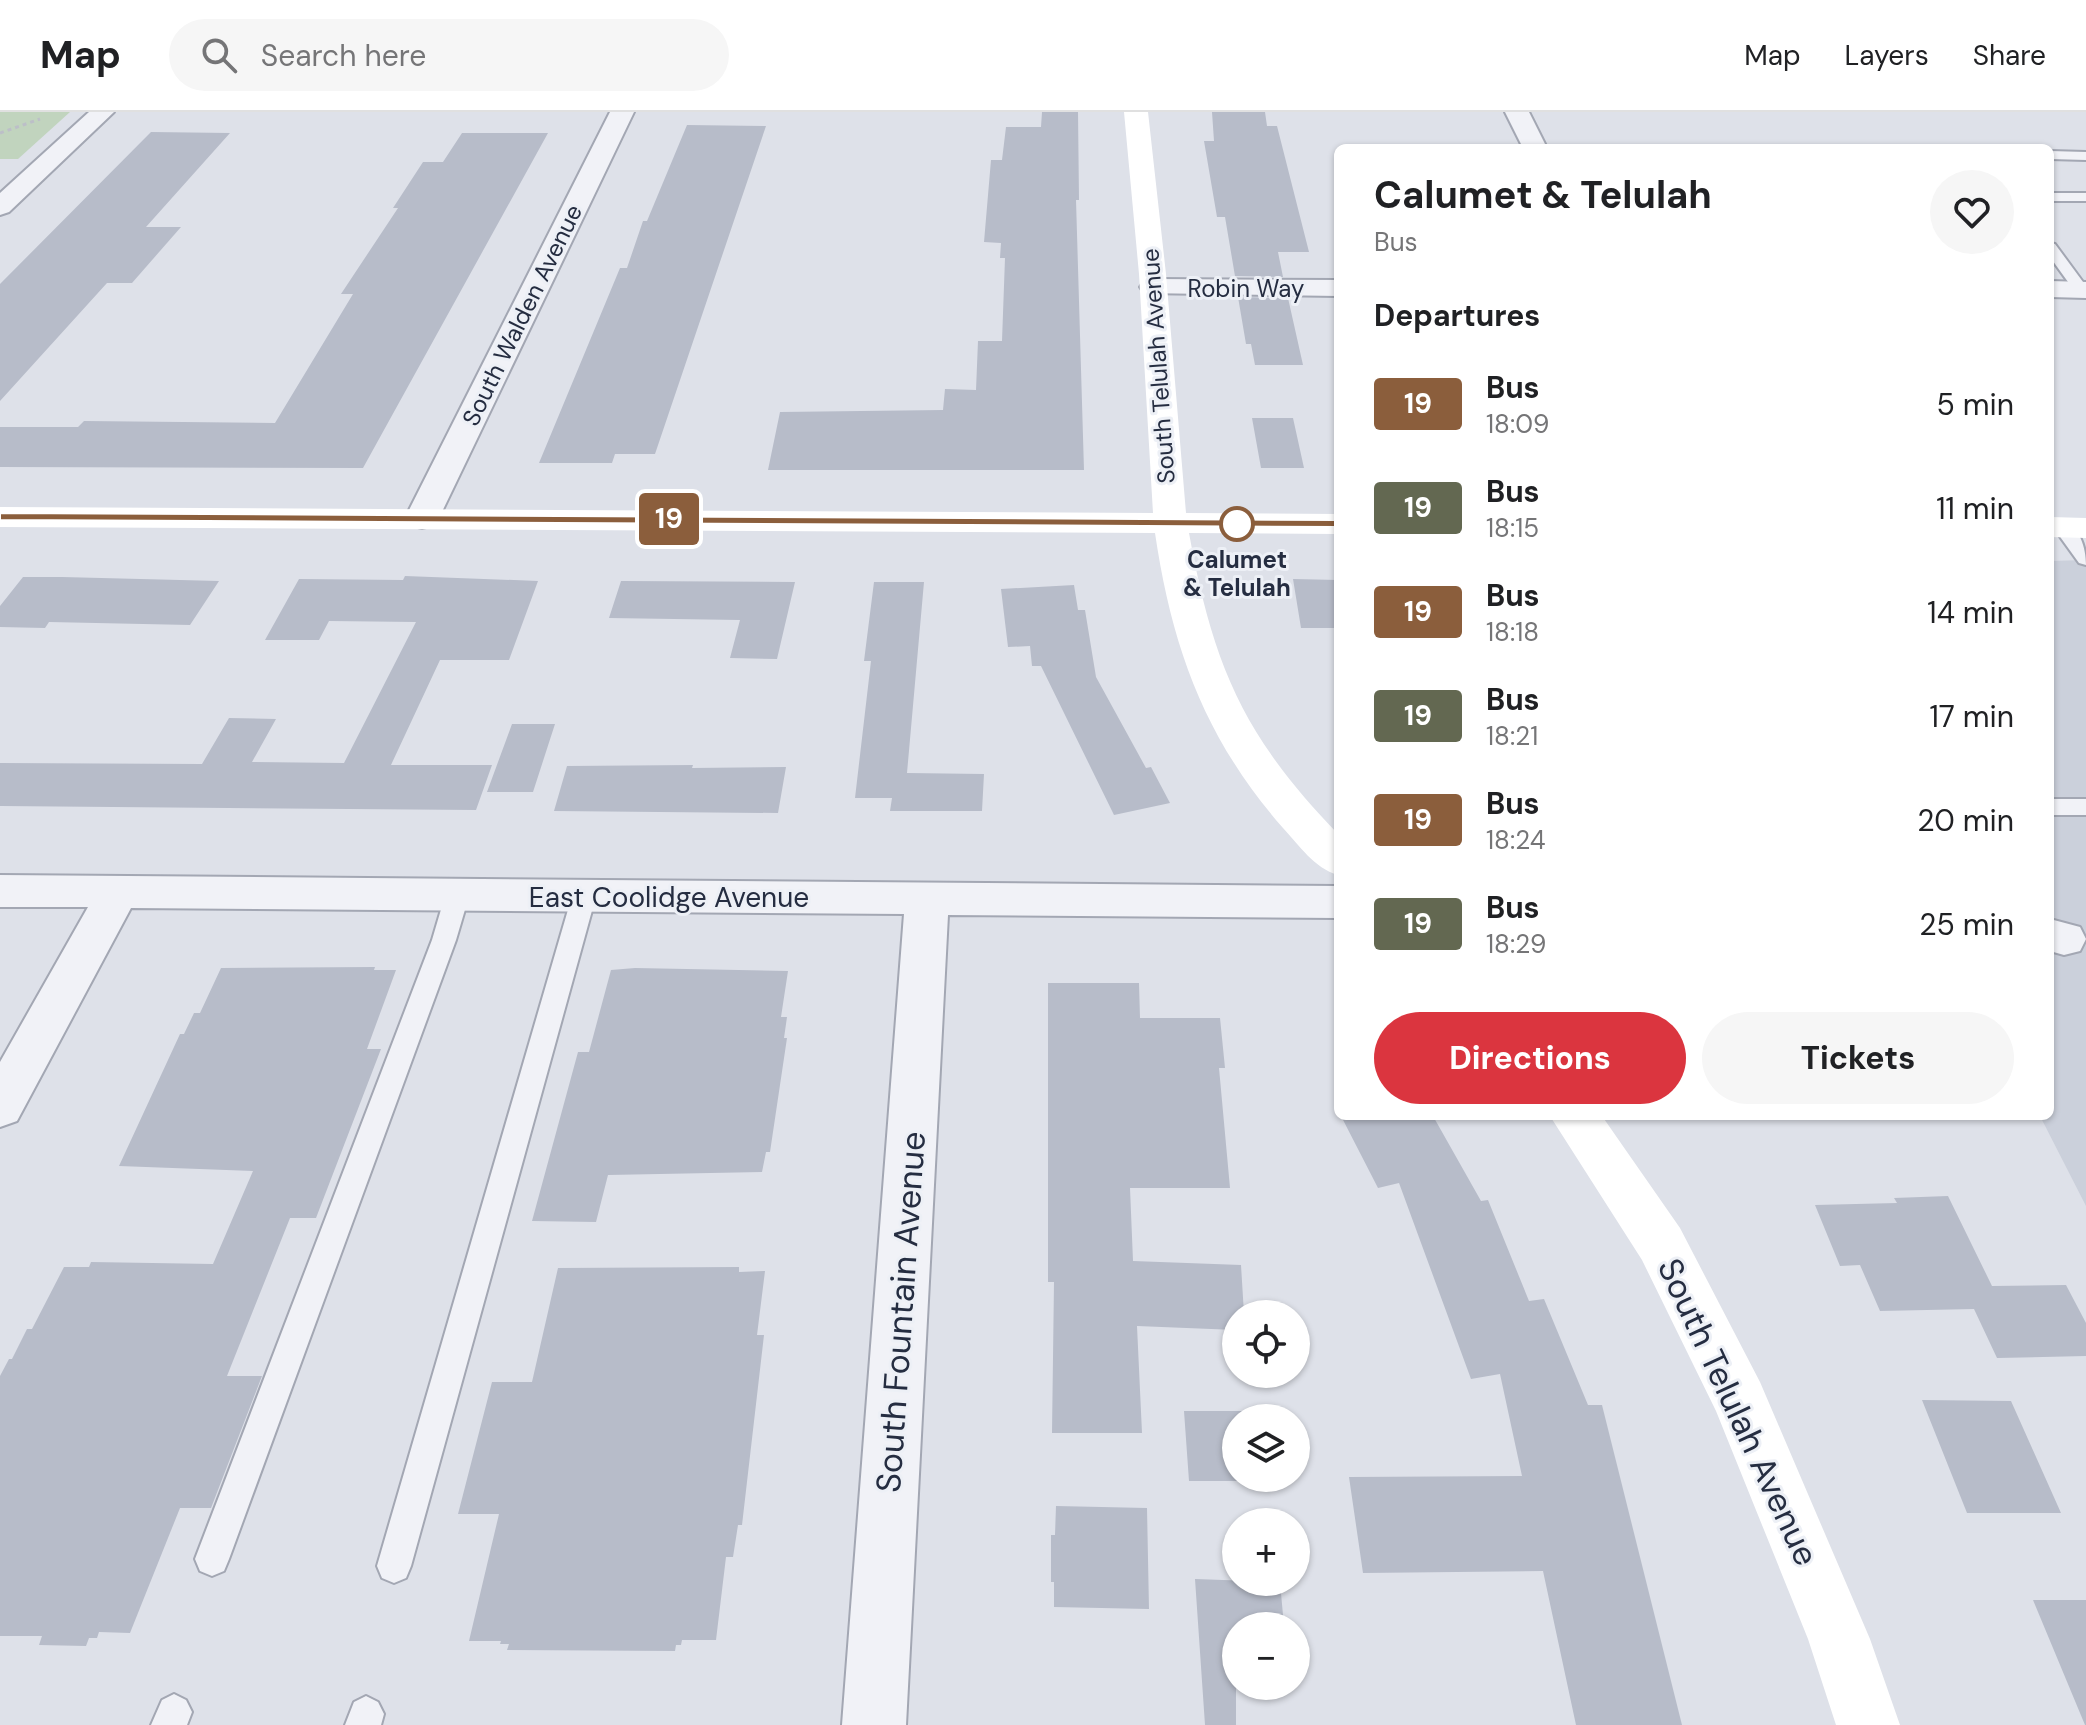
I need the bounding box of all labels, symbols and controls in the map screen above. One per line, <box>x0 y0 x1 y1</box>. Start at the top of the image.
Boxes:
search box <box>169 19 729 91</box>
text: Map <box>40 30 121 80</box>
icon: search <box>197 33 241 77</box>
text: Search here <box>261 36 426 75</box>
text: Map <box>1744 37 1801 74</box>
text: Layers <box>1845 37 1929 74</box>
text: Share <box>1973 37 2046 74</box>
text: Calumet & Telulah <box>1374 170 1712 220</box>
button: heart <box>1930 170 2014 254</box>
street label: South Walden Avenue <box>455 199 589 431</box>
text: Bus <box>1374 225 1418 259</box>
street label: South Telulah Avenue <box>1134 247 1182 485</box>
street label: Robin Way <box>1188 273 1304 304</box>
text: Departures <box>1374 296 1540 335</box>
text: Bus <box>1486 368 1540 407</box>
text: 19 <box>1404 385 1432 422</box>
text: 5 min <box>1937 385 2014 424</box>
text: 18:09 <box>1486 407 1549 441</box>
text: Bus <box>1486 472 1540 511</box>
text: 19 <box>1404 489 1432 526</box>
text: 11 min <box>1936 489 2014 528</box>
line badge: 19 <box>633 493 705 545</box>
text: 19 <box>655 500 683 537</box>
marker: Calumet & Telulah <box>1220 507 1254 541</box>
text: 18:15 <box>1486 511 1539 545</box>
place label: Calumet & Telulah <box>1183 544 1291 603</box>
text: Bus <box>1486 576 1540 615</box>
text: 19 <box>1404 593 1432 630</box>
text: 14 min <box>1927 593 2014 632</box>
text: 18:18 <box>1486 615 1539 649</box>
text: Bus <box>1486 680 1540 719</box>
text: 19 <box>1404 697 1432 734</box>
text: 17 min <box>1929 697 2014 736</box>
text: 18:21 <box>1486 719 1538 753</box>
text: Bus <box>1486 784 1540 823</box>
text: 19 <box>1404 801 1432 838</box>
text: 20 min <box>1917 801 2014 840</box>
text: 18:24 <box>1486 823 1546 857</box>
street label: East Coolidge Avenue <box>529 879 809 916</box>
text: Bus <box>1486 888 1540 927</box>
text: 19 <box>1404 905 1432 942</box>
text: 25 min <box>1919 905 2014 944</box>
text: 18:29 <box>1486 927 1546 961</box>
button: Directions <box>1374 1012 1686 1104</box>
button: Tickets <box>1702 1012 2014 1104</box>
street label: South Fountain Avenue <box>866 1130 936 1494</box>
street label: South Telulah Avenue <box>1647 1251 1829 1573</box>
map controls <box>1222 1300 1310 1700</box>
button: locate <box>1222 1300 1310 1388</box>
button: layers <box>1222 1404 1310 1492</box>
button: + <box>1222 1508 1310 1596</box>
button: − <box>1222 1612 1310 1700</box>

